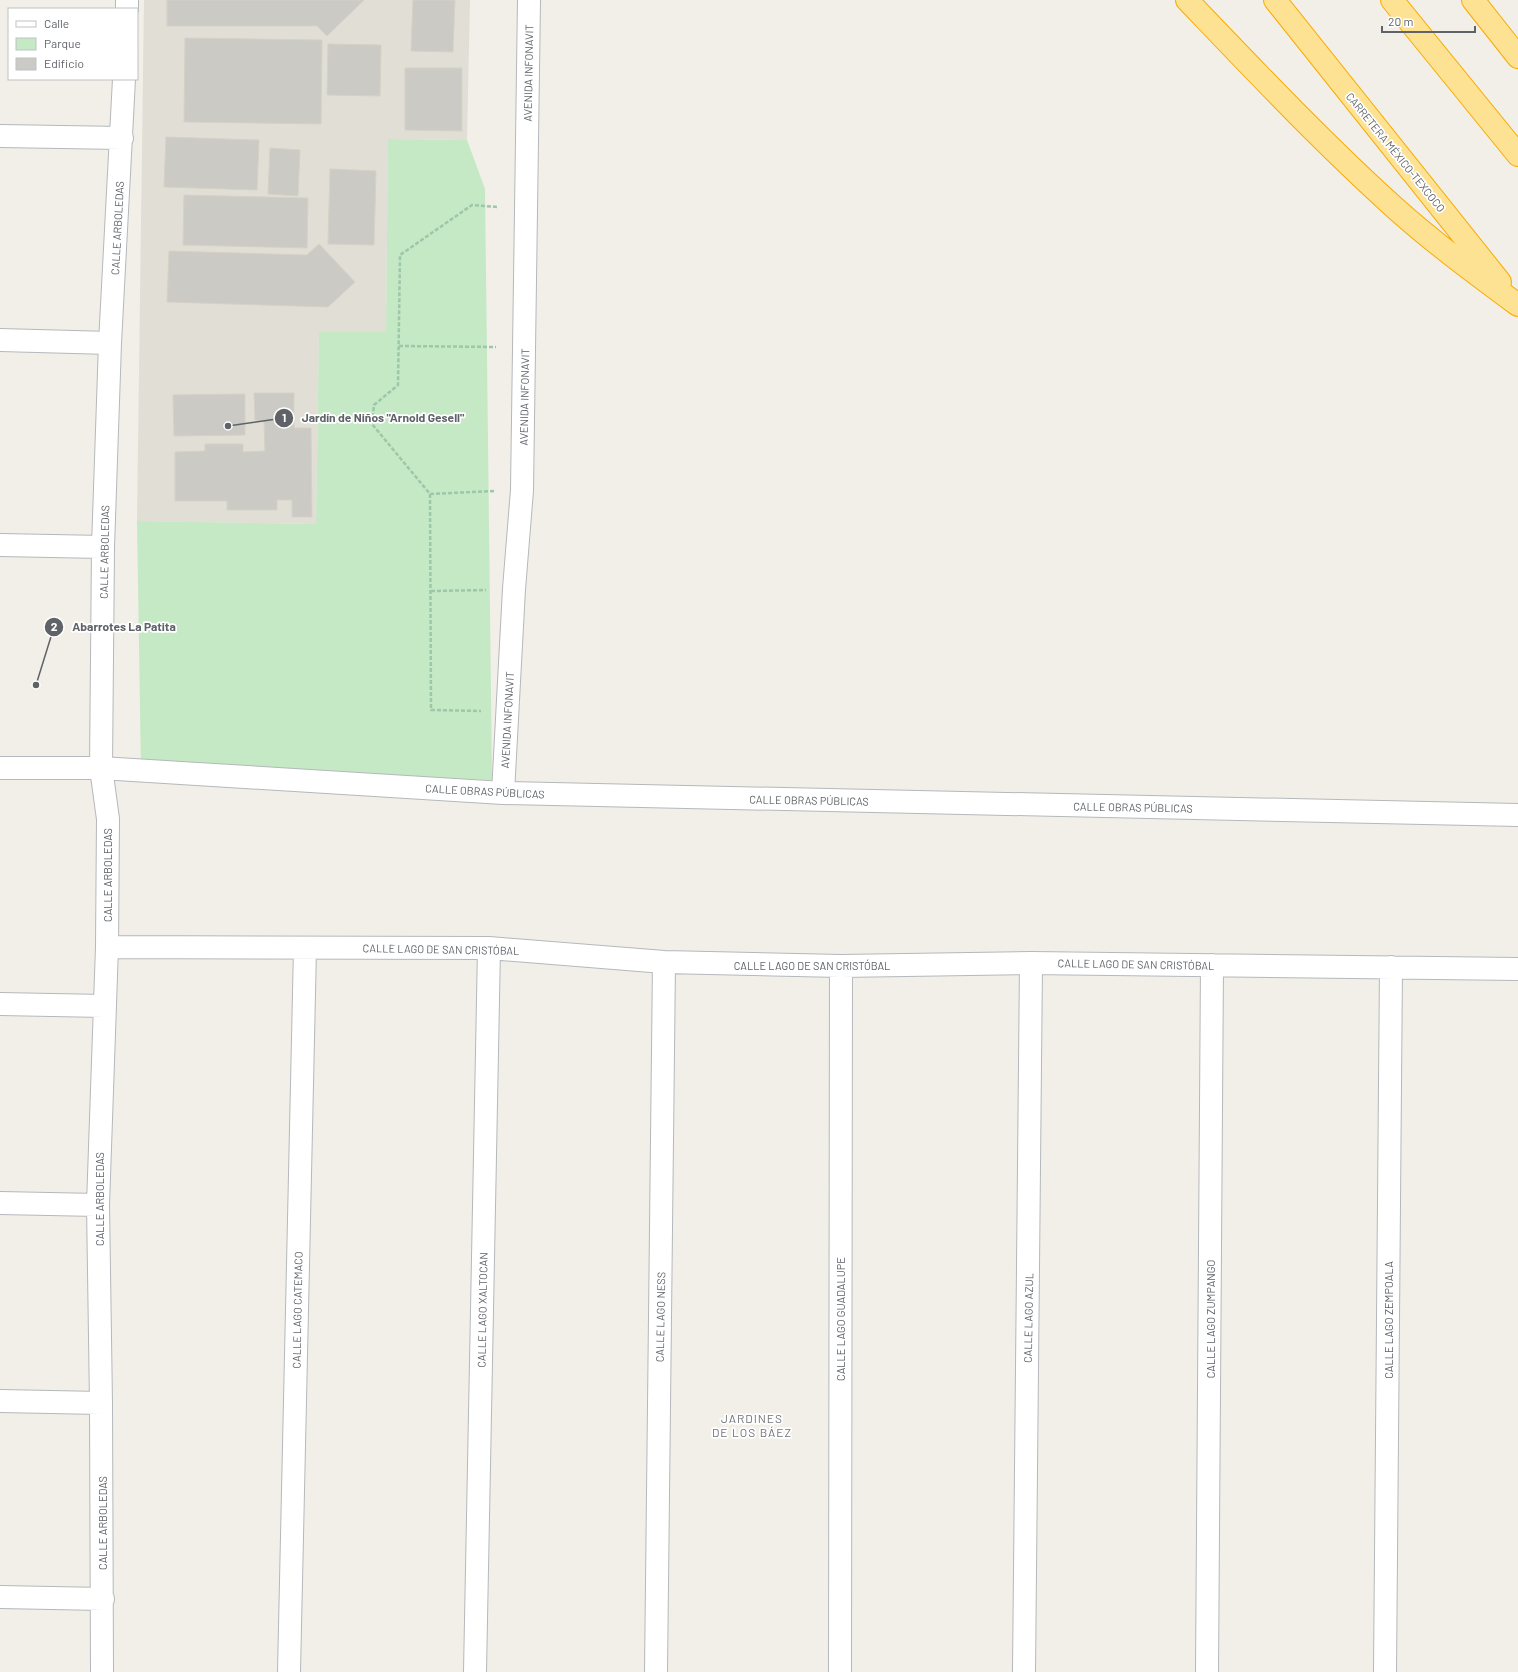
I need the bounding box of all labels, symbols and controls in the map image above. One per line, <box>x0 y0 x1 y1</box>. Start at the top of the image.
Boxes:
legend <box>8 8 138 80</box>
scale bar <box>1382 8 1475 34</box>
text: 20 m <box>1388 14 1414 28</box>
text: Calle <box>44 16 69 30</box>
street label: AVENIDA INFONAVIT <box>521 24 535 122</box>
text: Parque <box>44 36 81 50</box>
text: Edificio <box>44 56 84 70</box>
street label: CARRETERA MÉXICO-TEXCOCO <box>1344 90 1448 214</box>
street label: CALLE ARBOLEDAS <box>108 181 126 275</box>
street label: AVENIDA INFONAVIT <box>517 348 531 446</box>
callout: Jardín de Niños "Arnold Gesell" <box>274 406 473 430</box>
text: 1 <box>282 410 286 424</box>
text: Jardín de Niños "Arnold Gesell" <box>302 410 465 424</box>
street label: CALLE ARBOLEDAS <box>97 505 111 599</box>
callout: Abarrotes La Patita <box>44 615 184 639</box>
text: 2 <box>51 619 58 633</box>
text: Abarrotes La Patita <box>72 619 176 633</box>
street label: AVENIDA INFONAVIT <box>498 671 516 769</box>
street label: CALLE OBRAS PÚBLICAS <box>425 781 545 801</box>
street label: CALLE OBRAS PÚBLICAS <box>749 792 869 808</box>
street label: CALLE OBRAS PÚBLICAS <box>1073 799 1193 815</box>
street label: CALLE ARBOLEDAS <box>101 828 114 922</box>
street label: CALLE LAGO DE SAN CRISTÓBAL <box>363 941 519 957</box>
street label: CALLE LAGO DE SAN CRISTÓBAL <box>1058 956 1214 972</box>
street label: CALLE LAGO DE SAN CRISTÓBAL <box>734 959 890 972</box>
street label: CALLE ARBOLEDAS <box>93 1152 106 1246</box>
street label: CALLE LAGO CATEMACO <box>289 1251 305 1369</box>
street label: CALLE LAGO XALTOCAN <box>474 1252 490 1368</box>
street label: CALLE LAGO GUADALUPE <box>834 1257 847 1381</box>
street label: CALLE LAGO ZUMPANGO <box>1204 1259 1217 1378</box>
street label: CALLE LAGO ZEMPOALA <box>1382 1261 1395 1379</box>
street label: CALLE LAGO NESS <box>653 1272 667 1362</box>
street label: CALLE LAGO AZUL <box>1021 1273 1035 1363</box>
district label: JARDINES DE LOS BÁEZ <box>712 1411 792 1439</box>
street label: CALLE ARBOLEDAS <box>96 1476 109 1570</box>

